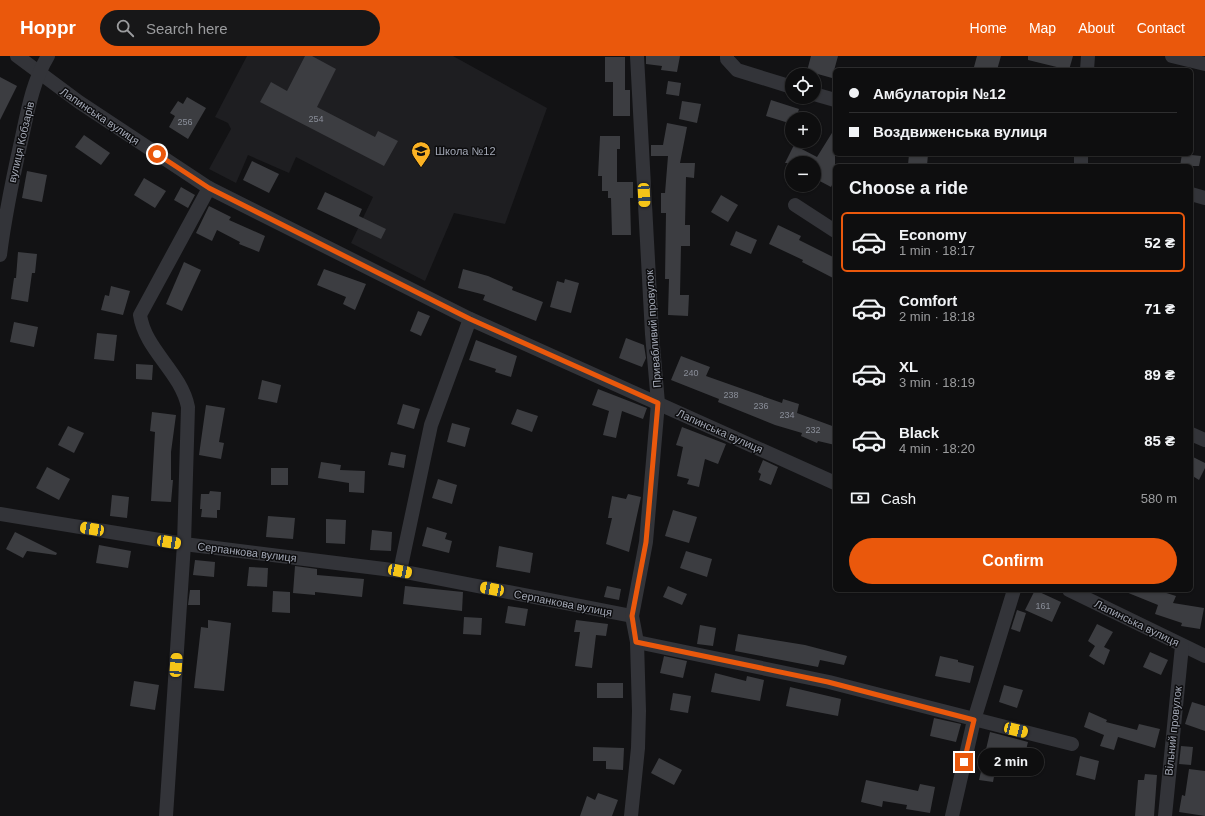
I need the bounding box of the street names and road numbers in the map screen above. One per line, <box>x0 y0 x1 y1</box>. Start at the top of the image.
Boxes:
street label: Лапинська вулиця <box>58 85 142 147</box>
street label: вулиця Кобзарів <box>6 100 36 184</box>
street label: Привабливий провулок <box>643 269 663 388</box>
street label: Лапинська вулиця <box>675 407 765 455</box>
street label: Серпанкова вулиця <box>197 540 297 564</box>
street label: Серпанкова вулиця <box>513 588 613 618</box>
street label: Лапинська вулиця <box>1093 597 1181 649</box>
street label: Вільний провулок <box>1162 685 1184 776</box>

